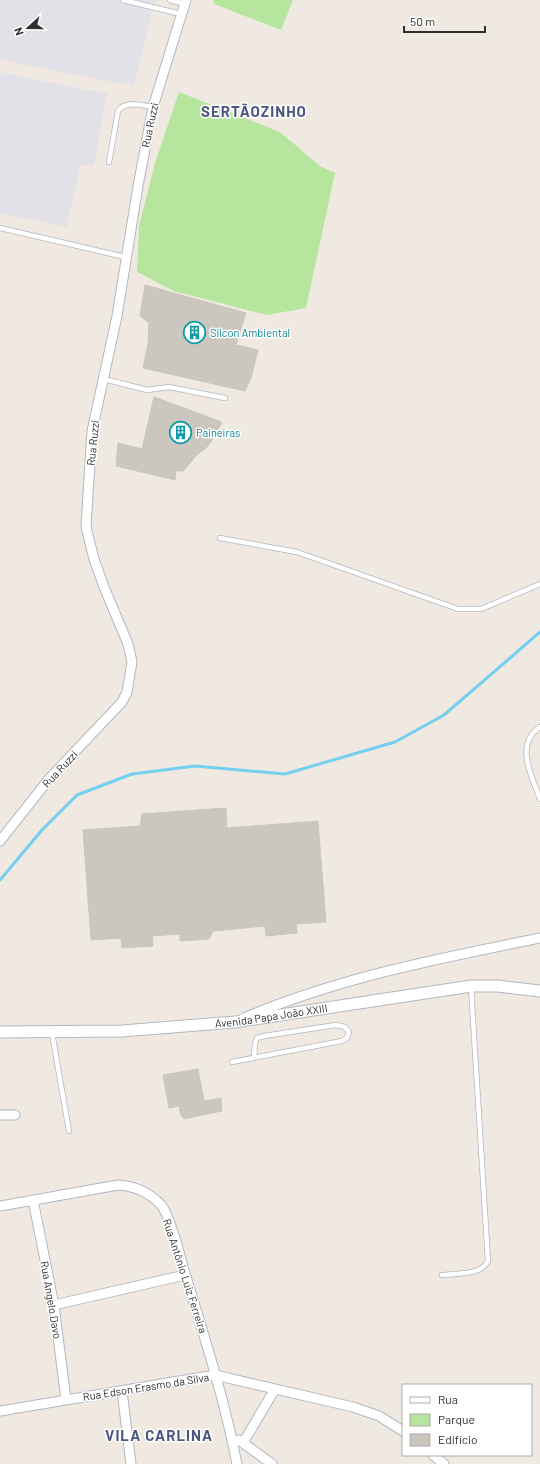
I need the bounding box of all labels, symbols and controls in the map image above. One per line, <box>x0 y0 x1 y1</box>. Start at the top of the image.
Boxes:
north arrow <box>8 8 48 48</box>
scale bar <box>404 8 485 34</box>
text: 50 m <box>410 14 435 28</box>
text: N <box>11 26 26 38</box>
street label: Rua Ruzzi <box>138 101 161 149</box>
district label: SERTÃOZINHO <box>201 102 307 120</box>
building icon: Silcon Ambiental <box>181 320 207 346</box>
place label: Silcon Ambiental <box>210 326 290 339</box>
street label: Rua Ruzzi <box>84 419 101 466</box>
building icon: Paineiras <box>168 420 194 446</box>
place label: Paineiras <box>196 426 240 439</box>
street label: Rua Ruzzi <box>39 747 80 790</box>
street label: Avenida Papa João XXIII <box>214 1001 328 1030</box>
street label: Rua Antônio Luiz Ferreira <box>161 1217 210 1335</box>
street label: Rua Angelo Davo <box>38 1260 65 1340</box>
street label: Rua Edson Erasmo da Silva <box>82 1370 210 1403</box>
legend <box>402 1384 532 1456</box>
text: Rua <box>438 1392 458 1406</box>
text: Parque <box>438 1412 475 1426</box>
district label: VILA CARLINA <box>105 1426 213 1444</box>
text: Edifício <box>438 1432 478 1446</box>

